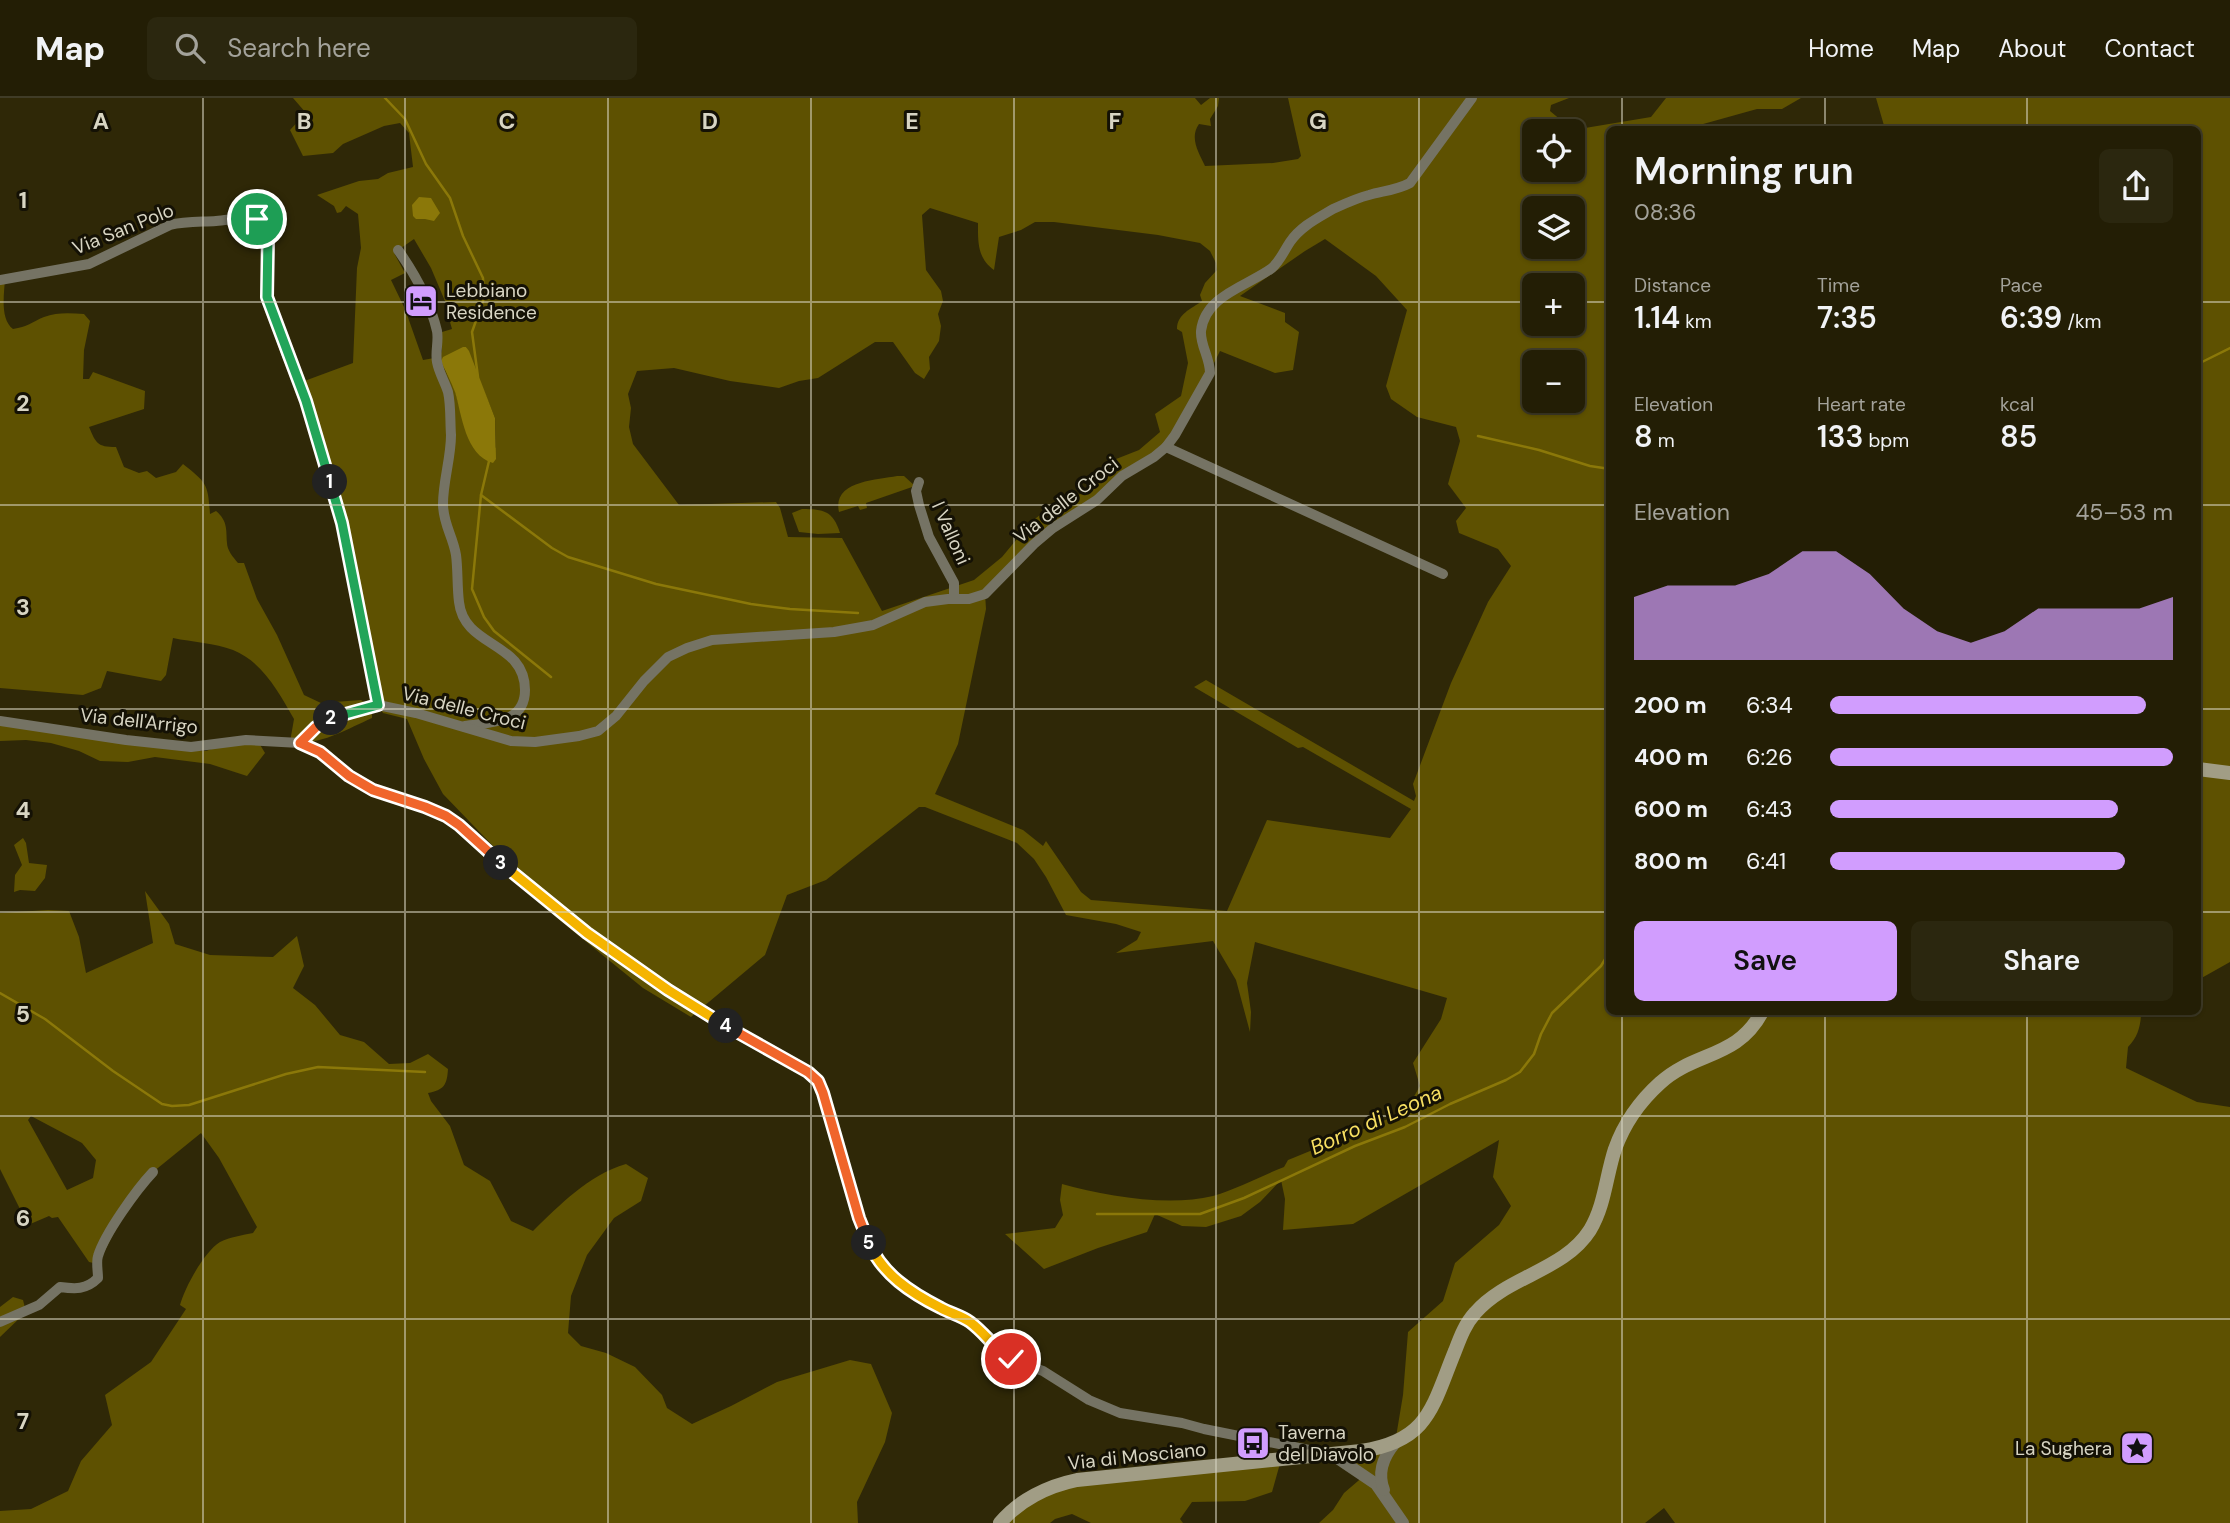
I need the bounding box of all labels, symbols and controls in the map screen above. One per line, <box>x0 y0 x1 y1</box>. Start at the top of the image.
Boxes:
search box <box>147 17 637 80</box>
text: Map <box>35 27 105 70</box>
icon: search <box>171 29 209 67</box>
text: Search here <box>227 31 371 65</box>
text: Home <box>1808 33 1874 64</box>
text: Map <box>1912 33 1960 64</box>
text: About <box>1998 33 2067 64</box>
text: Contact <box>2105 33 2195 64</box>
text: A <box>93 106 109 136</box>
text: B <box>297 106 311 136</box>
text: C <box>499 106 515 136</box>
text: D <box>702 106 718 136</box>
text: E <box>905 106 919 136</box>
text: F <box>1109 106 1122 136</box>
text: G <box>1309 106 1327 136</box>
map controls <box>1522 119 1585 413</box>
button: locate <box>1522 119 1585 182</box>
text: Morning run <box>1634 146 1854 196</box>
button: share <box>2099 149 2173 223</box>
text: 1 <box>19 185 27 215</box>
pin <box>227 189 287 249</box>
button: layers <box>1522 196 1585 259</box>
street label: Via San Polo <box>69 197 177 261</box>
text: 08:36 <box>1634 197 1696 227</box>
icon: arrive <box>238 200 276 238</box>
button: + <box>1522 273 1585 336</box>
text: Distance <box>1634 273 1711 298</box>
text: Time <box>1817 273 1860 298</box>
text: Pace <box>2000 273 2043 298</box>
place label: Lebbiano Residence <box>446 278 537 325</box>
hotel icon: Lebbiano Residence <box>402 282 440 320</box>
text: 1.14 <box>1634 298 1680 337</box>
text: 7:35 <box>1817 298 1877 337</box>
text: 6:39 <box>2000 298 2062 337</box>
text: km <box>1680 309 1712 334</box>
text: /km <box>2062 309 2101 334</box>
button: − <box>1522 350 1585 413</box>
text: 2 <box>16 388 30 418</box>
text: Elevation <box>1634 392 1713 417</box>
text: Heart rate <box>1817 392 1906 417</box>
text: kcal <box>2000 392 2034 417</box>
text: 8 <box>1634 417 1653 456</box>
text: 133 <box>1817 417 1863 456</box>
text: 85 <box>2000 417 2037 456</box>
text: m <box>1653 428 1675 453</box>
text: bpm <box>1863 428 1909 453</box>
street label: Via delle Croci <box>1008 451 1124 549</box>
pin: 1 <box>312 464 348 500</box>
text: 1 <box>326 469 333 494</box>
street label: I Valloni <box>926 497 976 569</box>
text: Elevation <box>1634 497 1730 527</box>
text: 45–53 m <box>2075 497 2173 527</box>
text: 3 <box>16 592 30 622</box>
street label: Via delle Croci <box>400 681 528 735</box>
text: 200 m <box>1634 690 1707 720</box>
text: 6:34 <box>1746 690 1793 720</box>
pin: 2 <box>314 700 348 736</box>
street label: Via dell'Arrigo <box>79 702 199 740</box>
text: 2 <box>325 705 336 730</box>
text: 400 m <box>1634 742 1708 772</box>
text: 6:26 <box>1746 742 1793 772</box>
text: 600 m <box>1634 794 1708 824</box>
text: 6:43 <box>1746 794 1793 824</box>
text: 4 <box>16 795 31 825</box>
pin: 3 <box>484 846 518 880</box>
text: 800 m <box>1634 846 1708 876</box>
text: 6:41 <box>1746 846 1786 876</box>
text: 3 <box>495 850 506 875</box>
button: Save <box>1634 921 1897 1001</box>
button: Share <box>1911 921 2173 1001</box>
text: 5 <box>16 999 30 1029</box>
pin: 4 <box>708 1009 744 1044</box>
text: 4 <box>719 1013 732 1038</box>
water label: Borro di Leona <box>1306 1078 1446 1162</box>
text: 6 <box>16 1203 30 1233</box>
pin: 5 <box>852 1226 886 1260</box>
text: 5 <box>863 1230 874 1255</box>
pin <box>981 1329 1041 1389</box>
icon: check <box>992 1340 1030 1378</box>
text: 7 <box>17 1406 29 1436</box>
place label: Taverna del Diavolo <box>1278 1420 1374 1467</box>
bus stop icon: Taverna del Diavolo <box>1234 1424 1272 1462</box>
place icon: La Sughera <box>2118 1429 2156 1467</box>
street label: Via di Mosciano <box>1067 1436 1207 1476</box>
place label: La Sughera <box>2015 1436 2112 1461</box>

